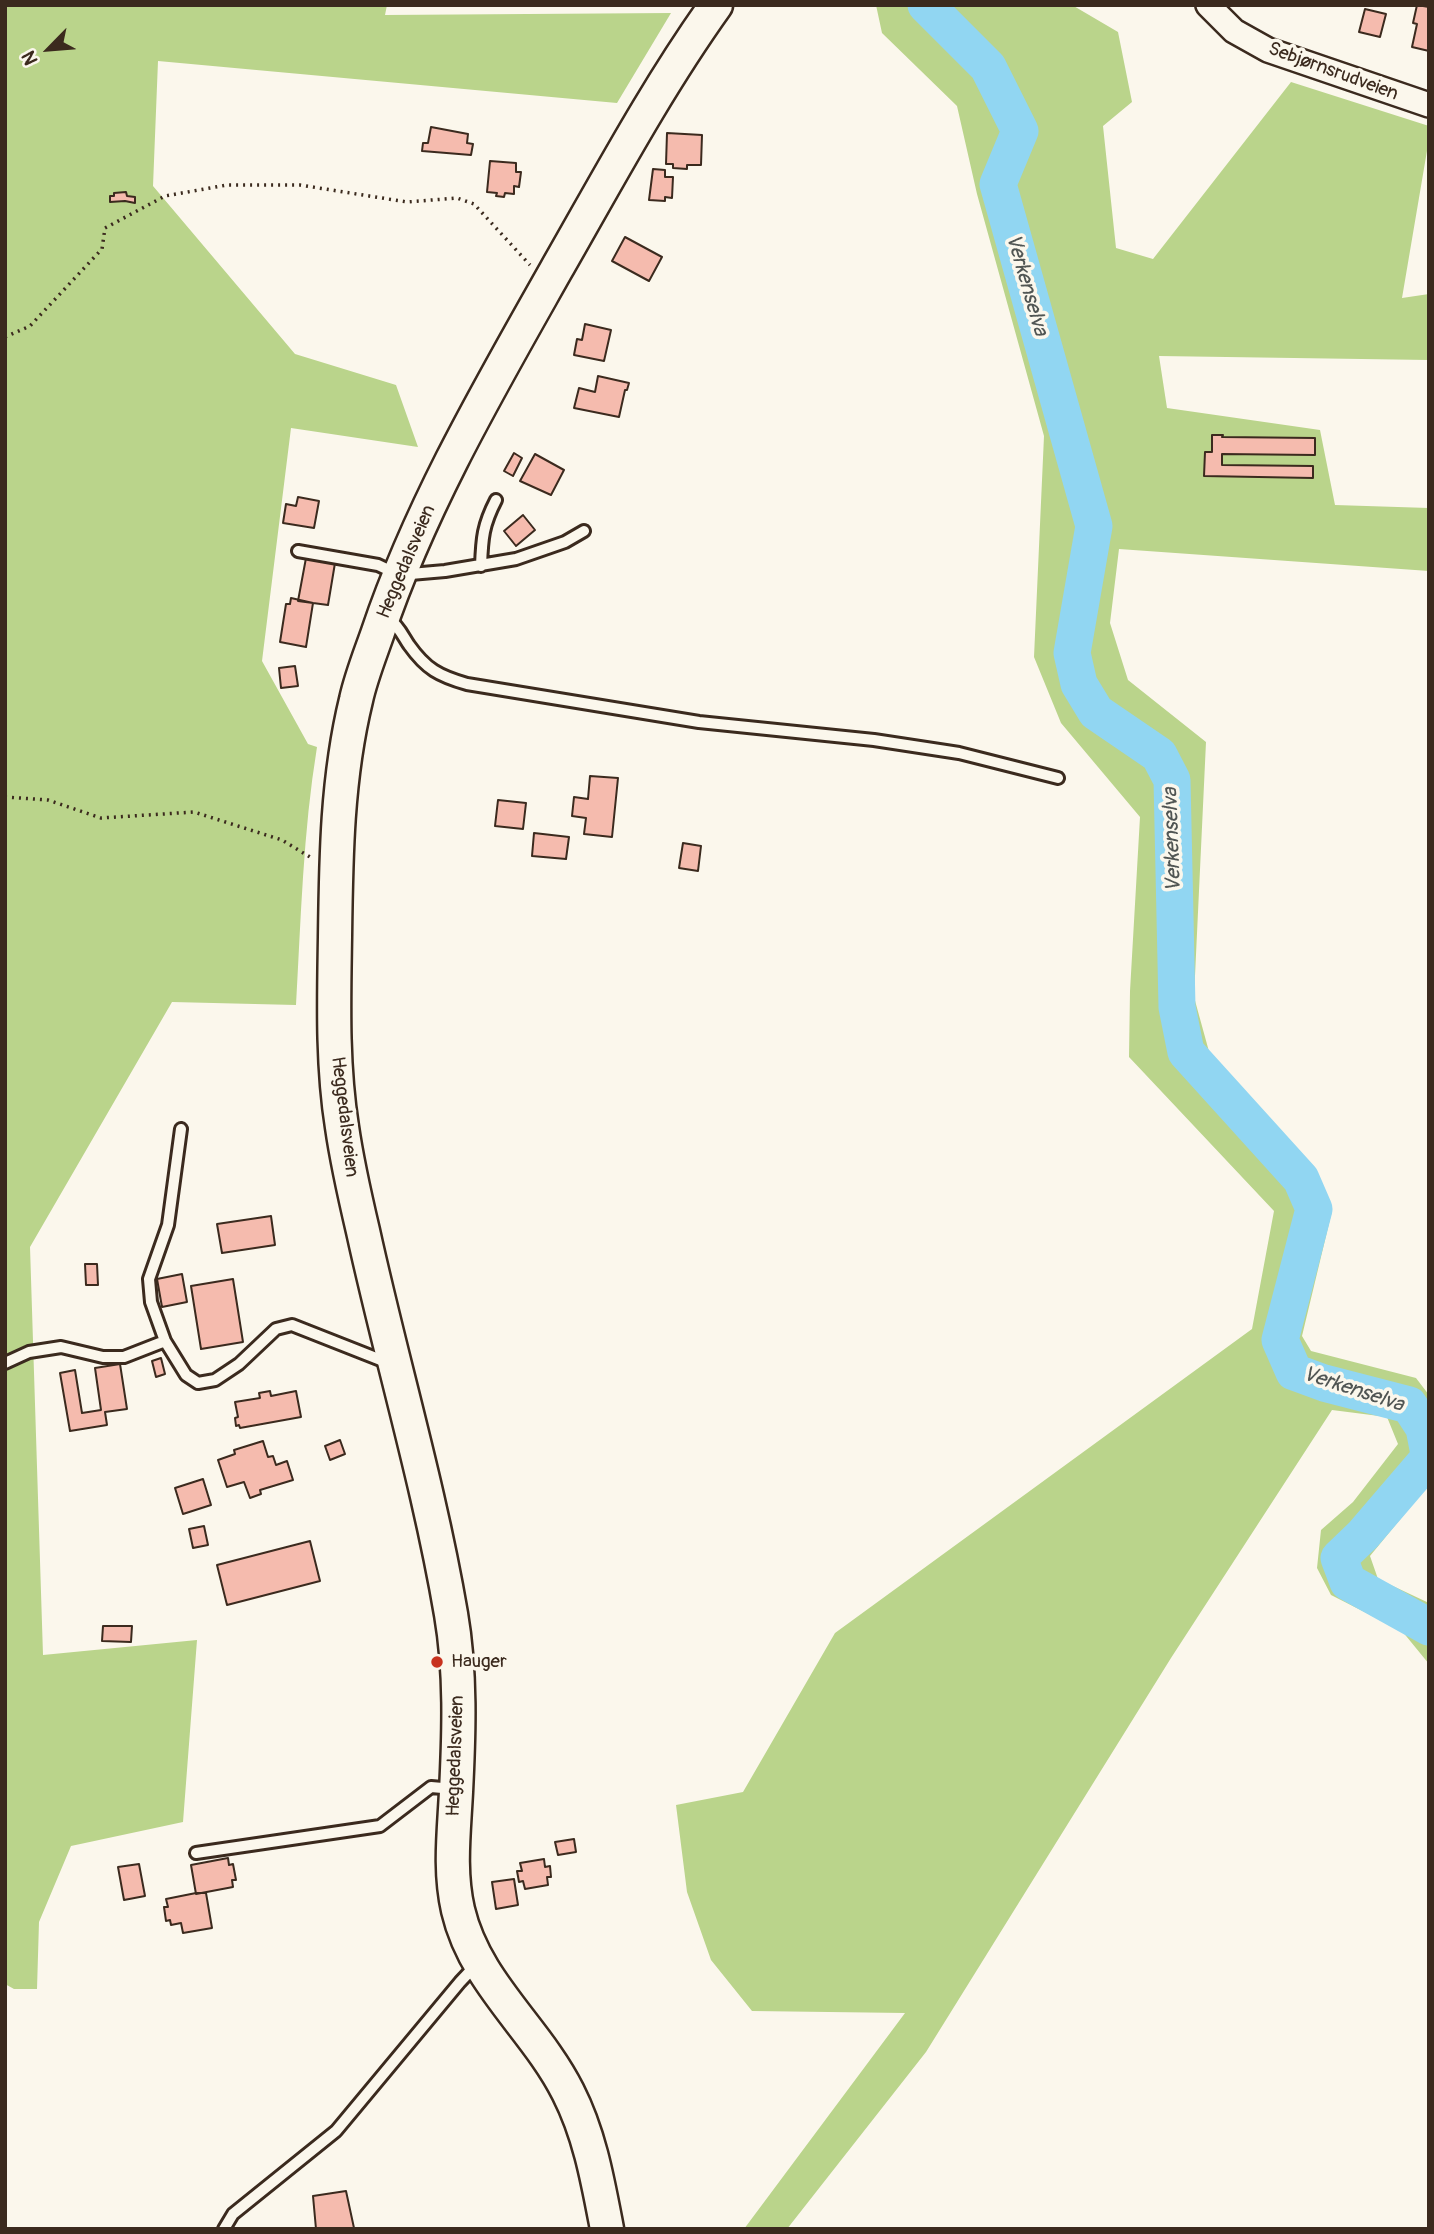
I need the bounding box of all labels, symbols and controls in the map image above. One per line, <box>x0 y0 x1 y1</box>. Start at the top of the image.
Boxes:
north arrow <box>14 14 84 84</box>
street label: Sebjørnsrudveien <box>1265 38 1401 106</box>
text: N <box>16 47 44 69</box>
water label: Verkenselva <box>999 231 1053 339</box>
street label: Heggedalsveien <box>373 502 441 622</box>
water label: Verkenselva <box>1159 787 1187 893</box>
street label: Heggedalsveien <box>325 1055 363 1179</box>
water label: Verkenselva <box>1299 1362 1407 1418</box>
place label: Hauger <box>451 1651 507 1673</box>
marker: Hauger <box>429 1654 445 1670</box>
street label: Heggedalsveien <box>442 1695 470 1817</box>

